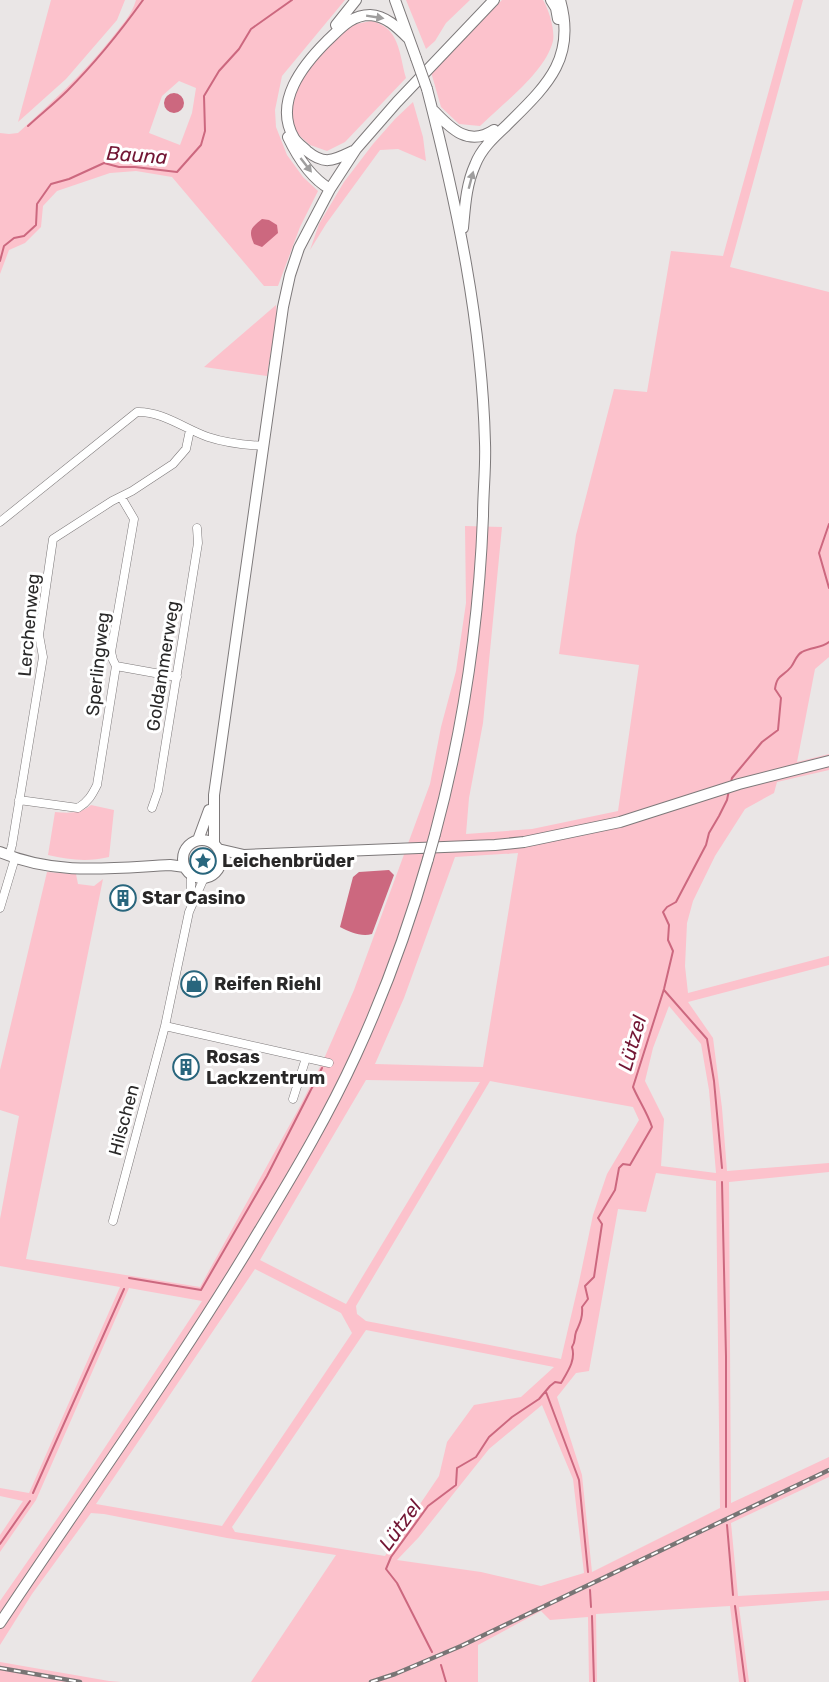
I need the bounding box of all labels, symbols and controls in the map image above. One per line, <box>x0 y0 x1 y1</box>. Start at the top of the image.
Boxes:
one-way arrow <box>366 13 385 22</box>
water label: Bauna <box>106 141 169 169</box>
one-way arrow <box>299 157 312 173</box>
one-way arrow <box>466 171 476 189</box>
street label: Lerchenweg <box>14 573 44 677</box>
street label: Goldammerweg <box>142 599 184 733</box>
street label: Sperlingweg <box>82 611 114 717</box>
place icon: Leichenbrüder <box>188 846 218 876</box>
place label: Leichenbrüder <box>222 850 354 872</box>
building icon: Star Casino <box>108 883 138 913</box>
place label: Star Casino <box>142 887 246 909</box>
shop icon: Reifen Riehl <box>179 969 209 999</box>
place label: Reifen Riehl <box>214 973 321 995</box>
water label: Lützel <box>613 1011 652 1073</box>
place label: Rosas Lackzentrum <box>206 1046 325 1089</box>
building icon: Rosas Lackzentrum <box>171 1052 201 1082</box>
street label: Hilschen <box>104 1082 144 1158</box>
water label: Lützel <box>374 1494 427 1555</box>

